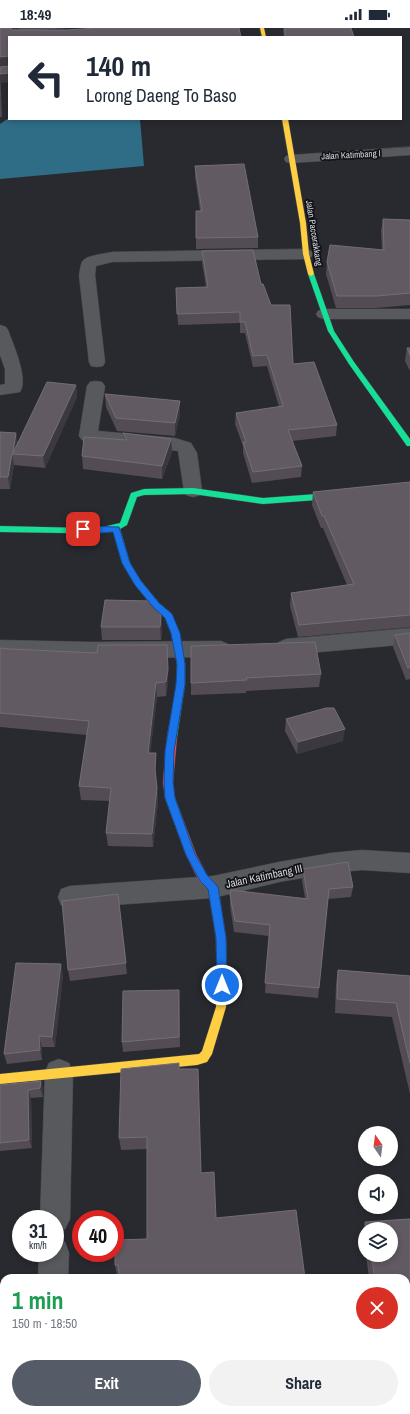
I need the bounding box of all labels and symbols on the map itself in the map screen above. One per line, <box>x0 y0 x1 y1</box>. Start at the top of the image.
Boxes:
street label: Jalan Katimbang I <box>321 147 381 163</box>
street label: Jalan Paccerakkang <box>303 199 325 268</box>
pin <box>66 512 100 546</box>
street label: Jalan Katimbang III <box>225 861 303 891</box>
position arrow <box>201 964 243 1006</box>
north arrow <box>358 1126 398 1166</box>
speed limit sign: 40 <box>72 1210 124 1262</box>

